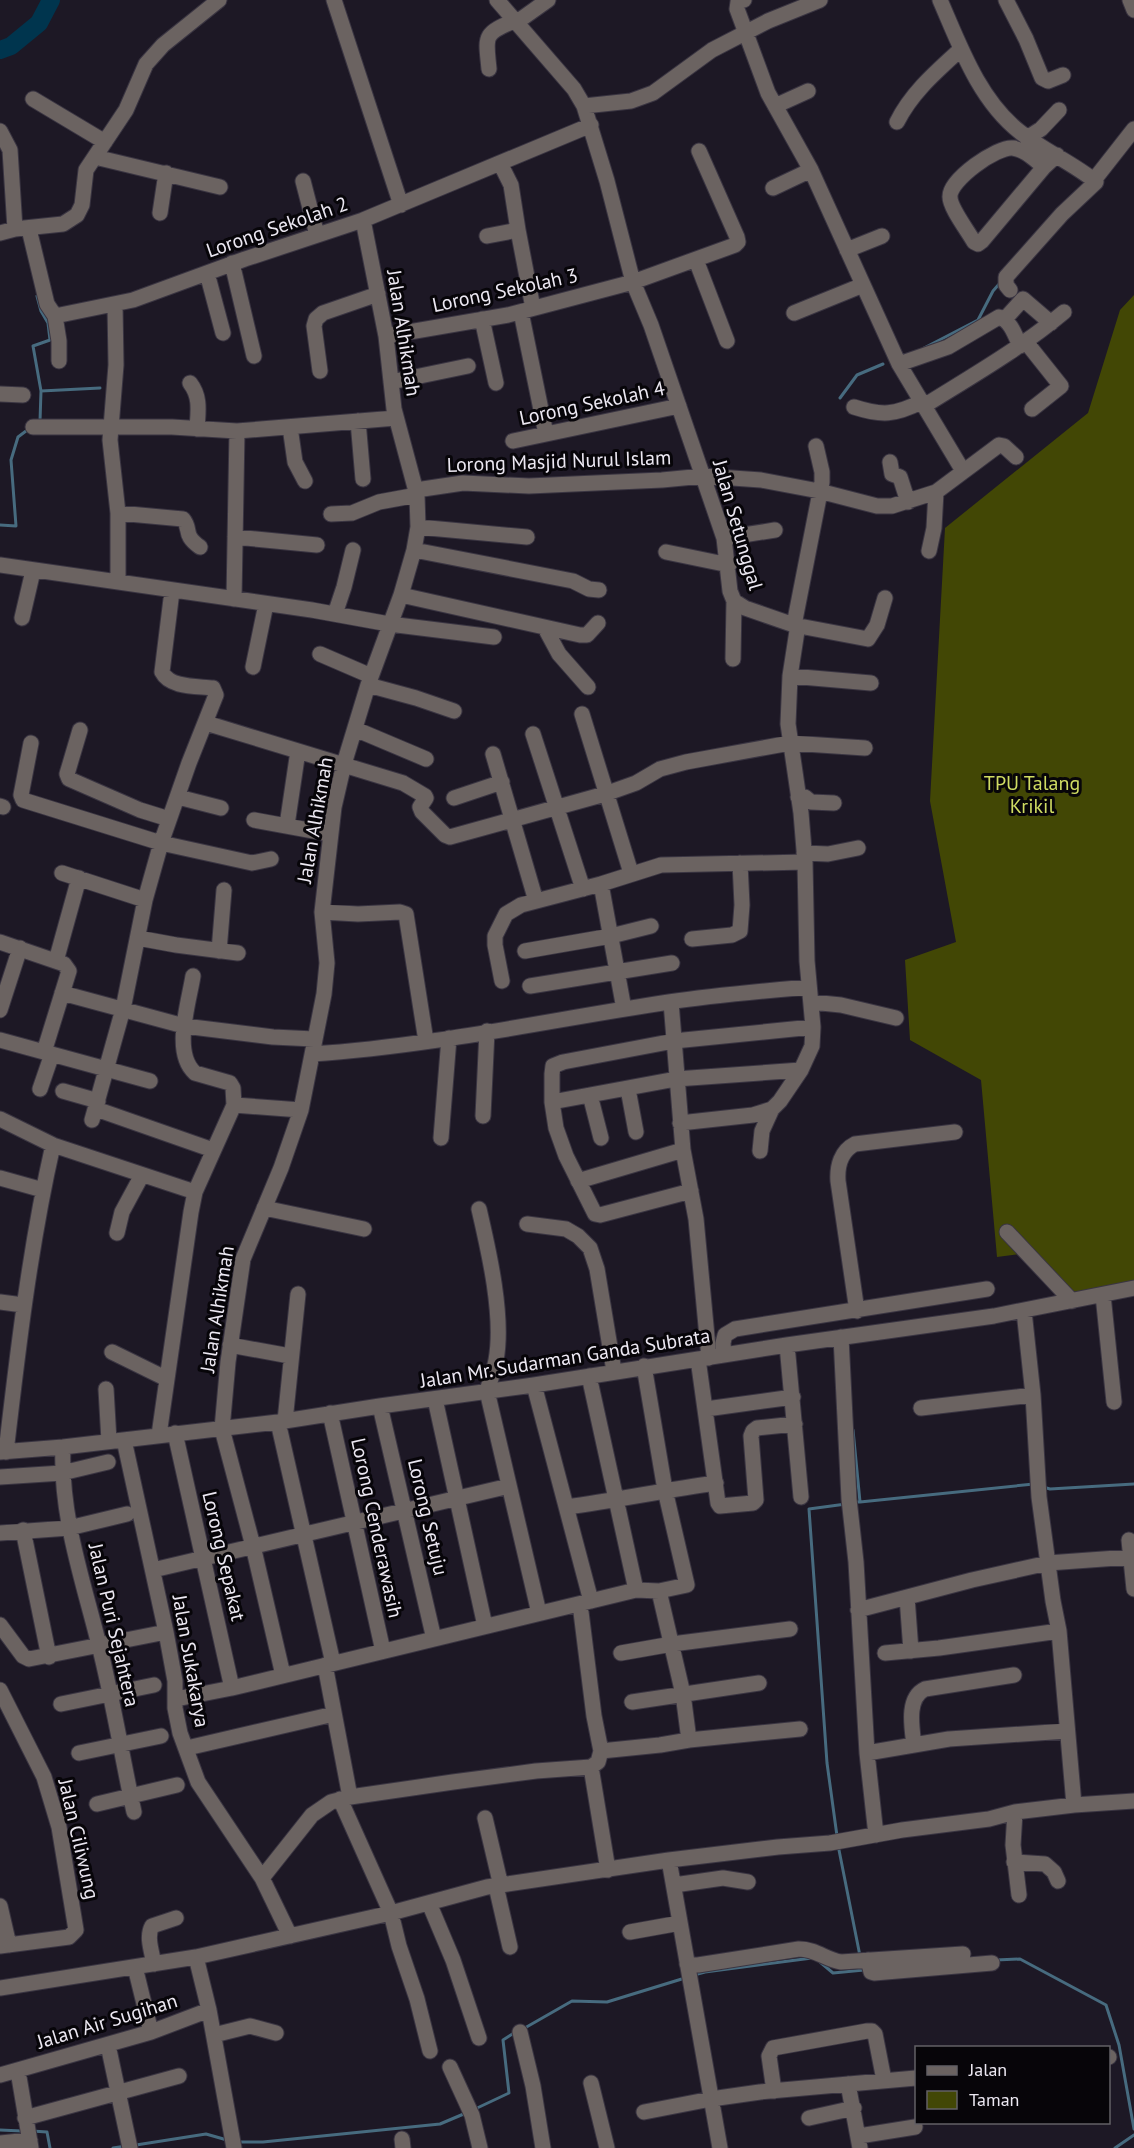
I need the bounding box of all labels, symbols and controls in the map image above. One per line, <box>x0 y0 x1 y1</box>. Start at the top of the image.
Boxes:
street label: Lorong Sekolah 2 <box>203 191 351 263</box>
street label: Lorong Sekolah 3 <box>430 262 580 318</box>
street label: Jalan Alhikmah <box>381 267 427 398</box>
street label: Lorong Sekolah 4 <box>517 375 667 431</box>
street label: Lorong Masjid Nurul Islam <box>446 444 672 478</box>
street label: Jalan Setunggal <box>707 456 769 593</box>
street label: Jalan Alhikmah <box>291 755 339 886</box>
park label: TPU Talang Krikil <box>984 770 1080 819</box>
street label: Jalan Alhikmah <box>194 1244 240 1375</box>
street label: Jalan Mr. Sudarman Ganda Subrata <box>417 1322 712 1394</box>
street label: Lorong Cenderawasih <box>345 1436 409 1620</box>
street label: Lorong Setuju <box>402 1456 454 1578</box>
street label: Lorong Sepakat <box>196 1489 252 1624</box>
street label: Jalan Puri Sejahtera <box>82 1540 145 1709</box>
street label: Jalan Sukakarya <box>166 1592 215 1729</box>
street label: Jalan Ciliwung <box>52 1775 105 1902</box>
street label: Jalan Air Sugihan <box>33 1987 180 2055</box>
legend <box>915 2046 1110 2124</box>
text: Jalan <box>968 2058 1007 2081</box>
text: Taman <box>969 2088 1019 2111</box>

